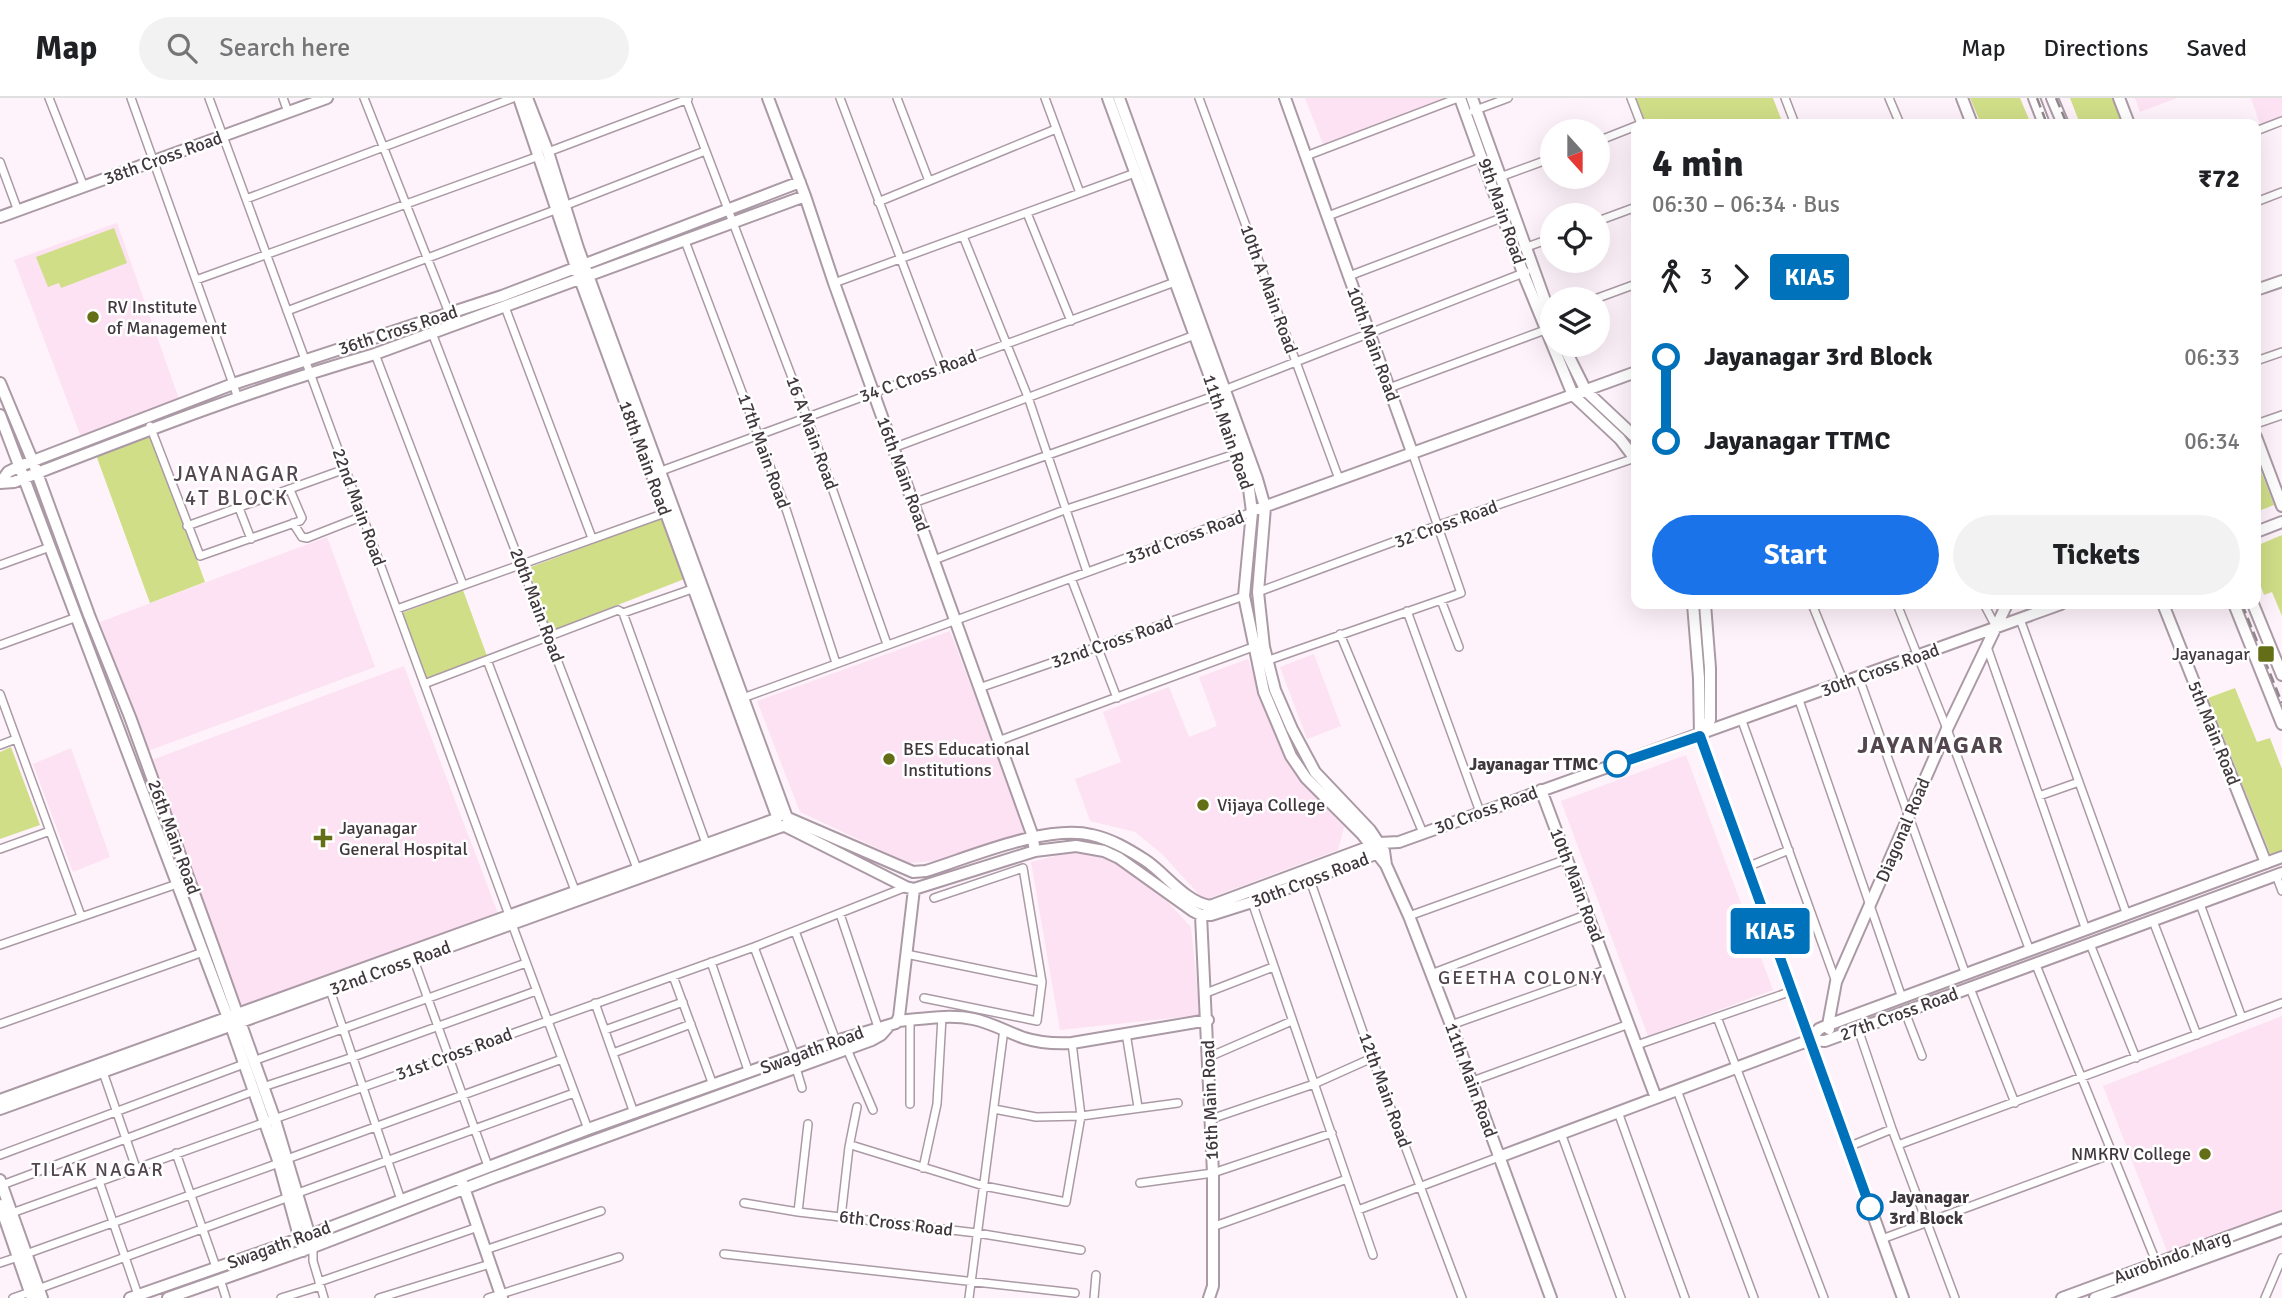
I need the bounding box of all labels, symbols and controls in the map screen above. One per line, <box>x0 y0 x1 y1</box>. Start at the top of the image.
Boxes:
search box <box>139 17 629 80</box>
text: Map <box>35 28 97 69</box>
icon: search <box>163 29 201 67</box>
text: Search here <box>219 32 350 64</box>
text: Map <box>1961 33 2006 63</box>
text: Directions <box>2044 33 2149 63</box>
text: Saved <box>2187 33 2247 63</box>
north arrow <box>1540 119 1610 189</box>
map controls <box>1540 119 1610 357</box>
street label: 38th Cross Road <box>101 126 225 190</box>
text: 4 min <box>1652 140 1744 187</box>
street label: 9th Main Road <box>1474 155 1530 267</box>
text: ₹72 <box>2198 163 2240 195</box>
text: 06:30 – 06:34 · Bus <box>1652 190 1840 219</box>
button: locate <box>1540 203 1610 273</box>
street label: 10th A Main Road <box>1236 222 1302 356</box>
icon: walk <box>1652 258 1690 296</box>
icon: forward <box>1722 258 1760 296</box>
text: 3 <box>1700 262 1712 291</box>
text: KIA5 <box>1784 262 1835 292</box>
street label: 10th Main Road <box>1342 284 1404 404</box>
button: layers <box>1540 287 1610 357</box>
place label: RV Institute of Management <box>107 296 227 339</box>
street label: 36th Cross Road <box>336 300 460 360</box>
marker: RV Institute of Management <box>85 309 101 325</box>
text: Jayanagar 3rd Block <box>1704 341 1933 373</box>
text: 06:33 <box>2184 343 2240 372</box>
street label: 34 C Cross Road <box>856 345 980 407</box>
street label: 11th Main Road <box>1198 372 1258 492</box>
street label: 16 A Main Road <box>781 373 843 493</box>
street label: 17th Main Road <box>733 391 795 511</box>
street label: 18th Main Road <box>614 398 676 518</box>
street label: 16th Main Road <box>872 414 934 534</box>
text: Jayanagar TTMC <box>1704 425 1890 457</box>
text: 06:34 <box>2184 427 2240 456</box>
street label: 22nd Main Road <box>328 445 390 569</box>
district label: JAYANAGAR 4T BLOCK <box>174 461 300 511</box>
street label: 32 Cross Road <box>1391 495 1501 553</box>
street label: 33rd Cross Road <box>1123 505 1247 569</box>
button: Start <box>1652 515 1939 595</box>
button: Tickets <box>1953 515 2240 595</box>
street label: 20th Main Road <box>505 545 569 665</box>
street label: 32nd Cross Road <box>1048 611 1176 673</box>
street label: 30th Cross Road <box>1818 638 1942 702</box>
place label: Jayanagar <box>2172 643 2250 665</box>
marker: Jayanagar <box>2256 644 2276 664</box>
street label: 5th Main Road <box>2183 678 2245 788</box>
district label: JAYANAGAR <box>1857 730 2005 760</box>
place label: BES Educational Institutions <box>903 738 1030 781</box>
marker: BES Educational Institutions <box>881 751 897 767</box>
marker: Jayanagar TTMC <box>1604 751 1630 777</box>
place label: Jayanagar TTMC <box>1469 753 1598 775</box>
street label: Diagonal Road <box>1871 775 1935 885</box>
street label: 26th Main Road <box>143 777 205 897</box>
street label: 30 Cross Road <box>1431 781 1541 839</box>
place label: Vijaya College <box>1217 794 1325 816</box>
marker: Vijaya College <box>1195 797 1211 813</box>
place label: Jayanagar General Hospital <box>339 817 468 860</box>
street label: 10th Main Road <box>1545 825 1609 945</box>
marker: Jayanagar General Hospital <box>313 828 333 848</box>
street label: 30th Cross Road <box>1248 847 1372 913</box>
line badge: KIA5 <box>1721 908 1819 954</box>
text: KIA5 <box>1745 916 1795 946</box>
street label: 32nd Cross Road <box>326 936 454 1000</box>
district label: GEETHA COLONY <box>1438 966 1604 990</box>
street label: 27th Cross Road <box>1837 982 1961 1046</box>
street label: 11th Main Road <box>1440 1020 1502 1140</box>
street label: Swagath Road <box>757 1021 867 1079</box>
street label: 31st Cross Road <box>393 1023 515 1085</box>
street label: 12th Main Road <box>1354 1030 1416 1150</box>
street label: 16th Main Road <box>1197 1039 1223 1161</box>
place label: NMKRV College <box>2071 1143 2191 1165</box>
marker: NMKRV College <box>2197 1146 2213 1162</box>
district label: TILAK NAGAR <box>31 1158 165 1182</box>
place label: Jayanagar 3rd Block <box>1889 1186 1970 1229</box>
marker: Jayanagar 3rd Block <box>1857 1194 1883 1220</box>
street label: 6th Cross Road <box>838 1205 954 1241</box>
street label: Swagath Road <box>224 1216 334 1274</box>
street label: Aurobindo Marg <box>2110 1226 2234 1288</box>

